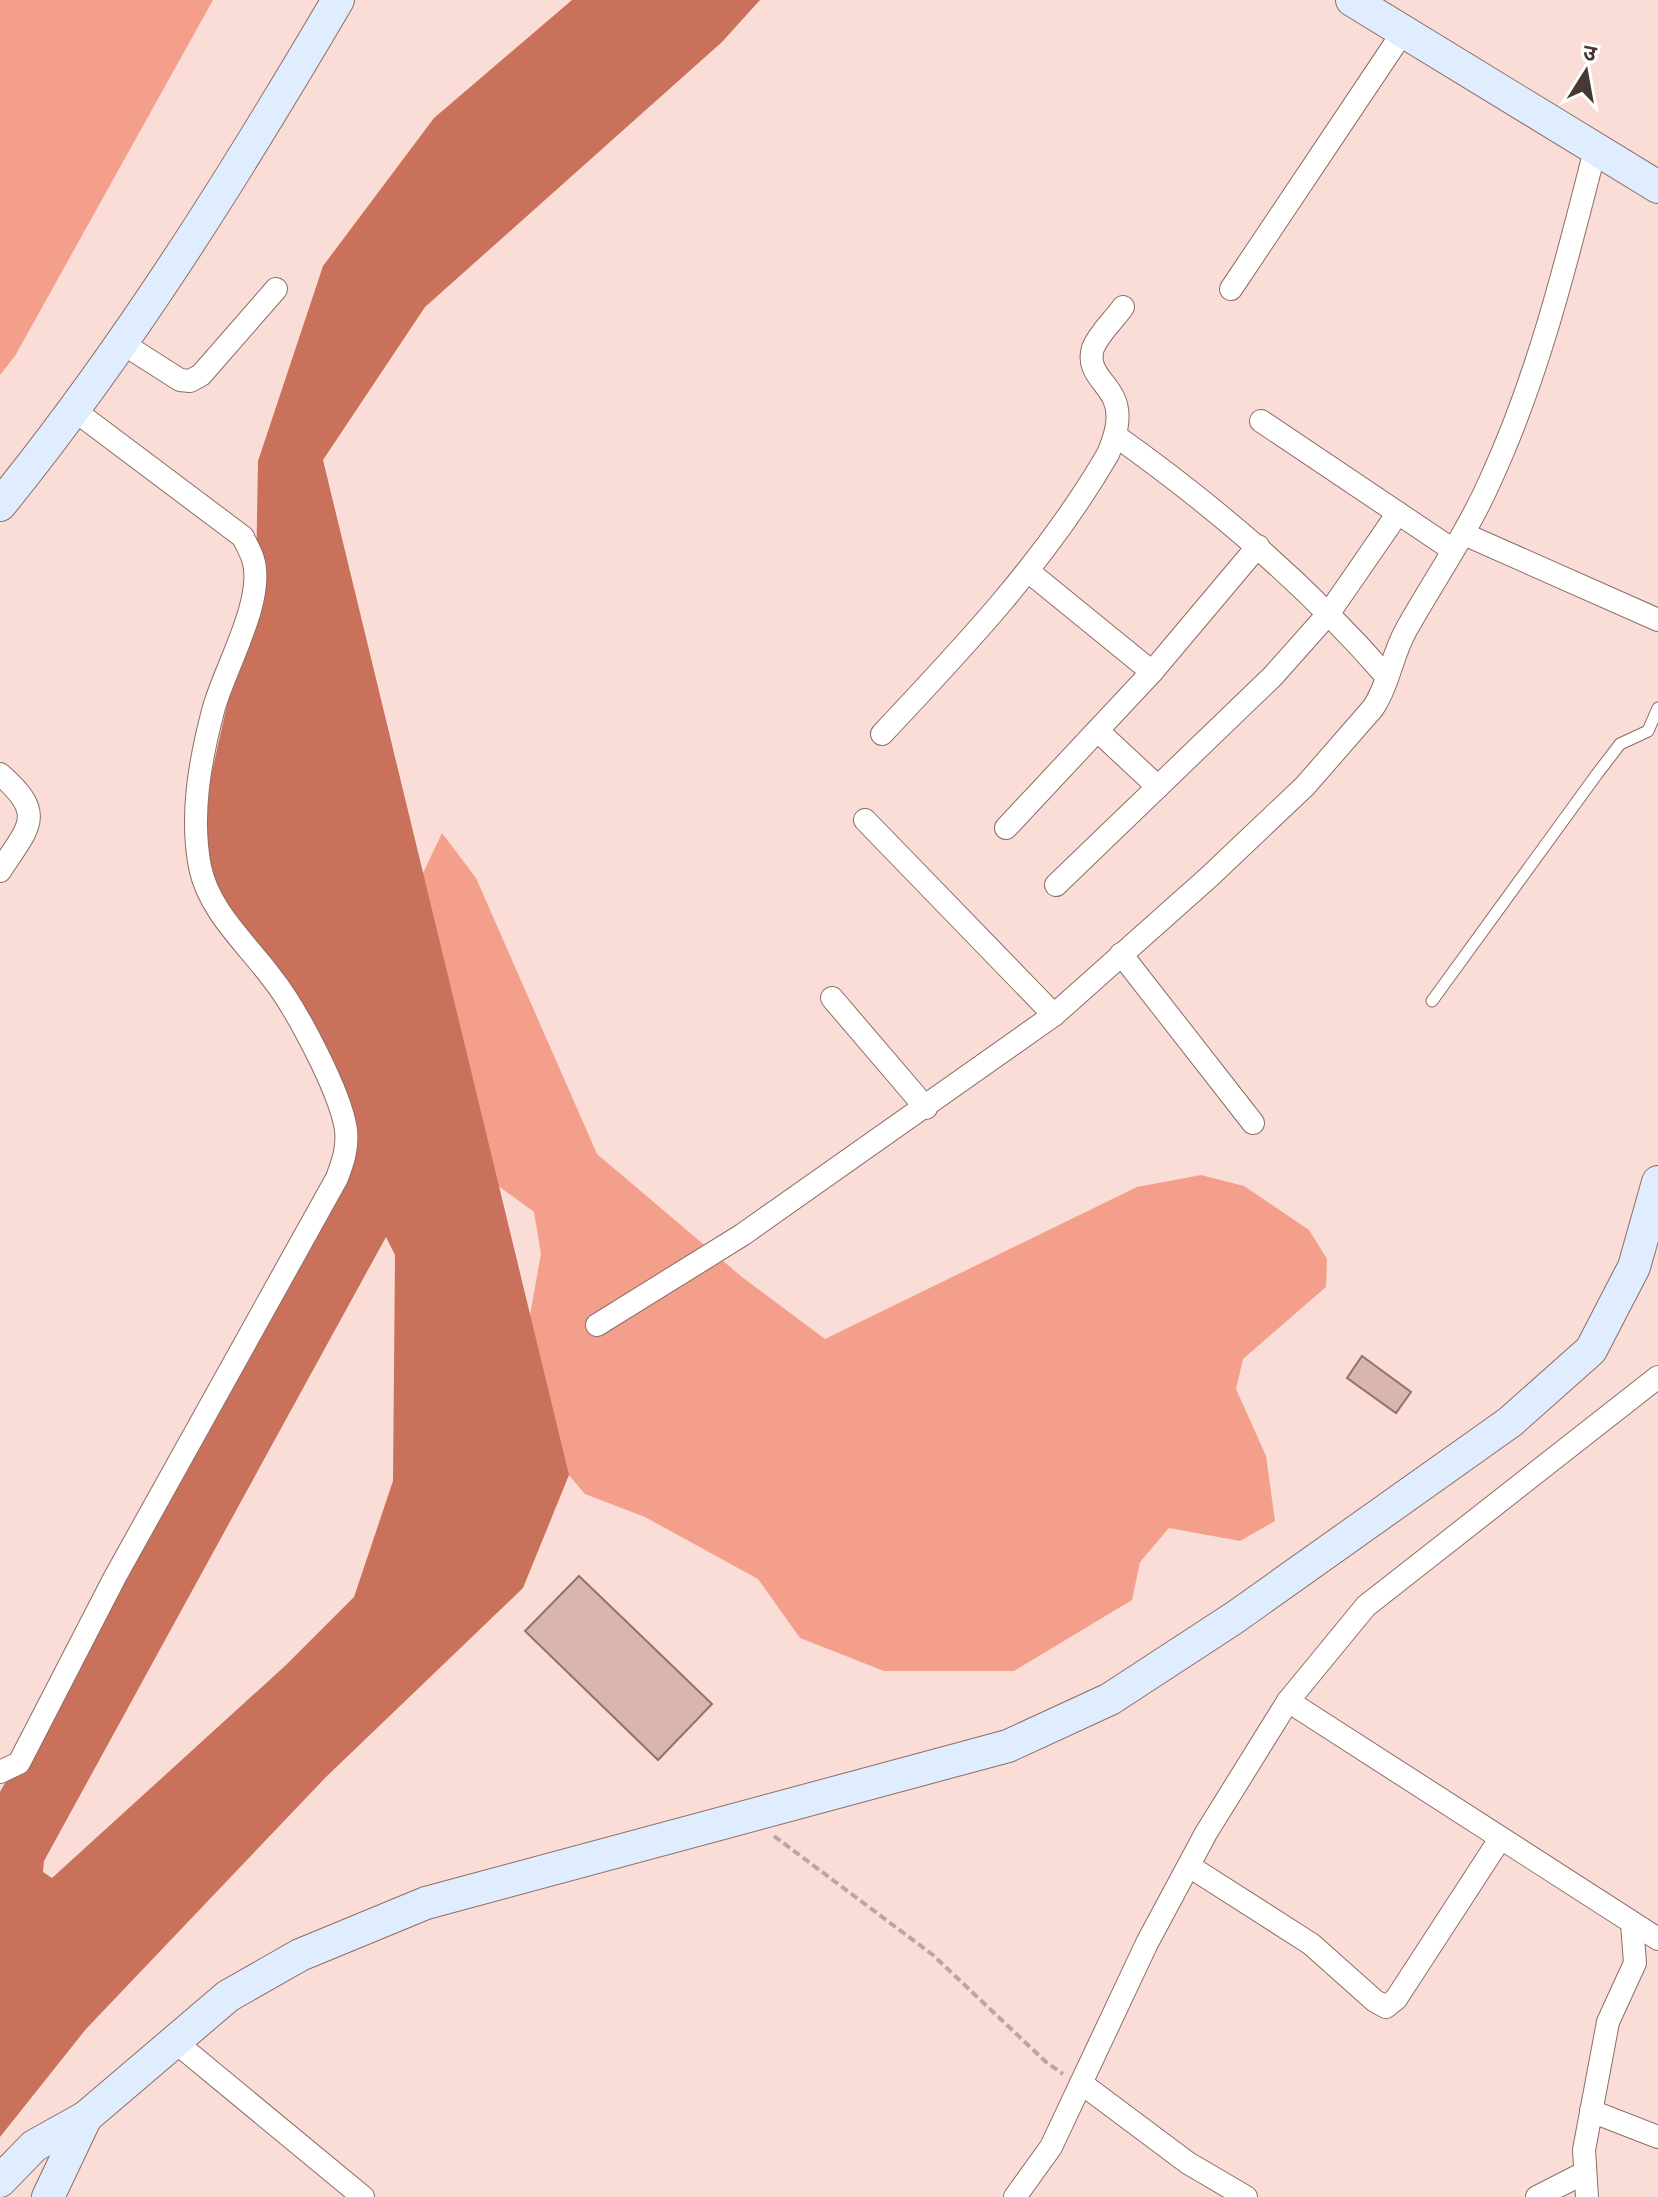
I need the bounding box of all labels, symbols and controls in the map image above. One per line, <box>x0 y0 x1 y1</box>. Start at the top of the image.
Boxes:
north arrow <box>1546 32 1626 112</box>
text: उ <box>1581 38 1600 66</box>

